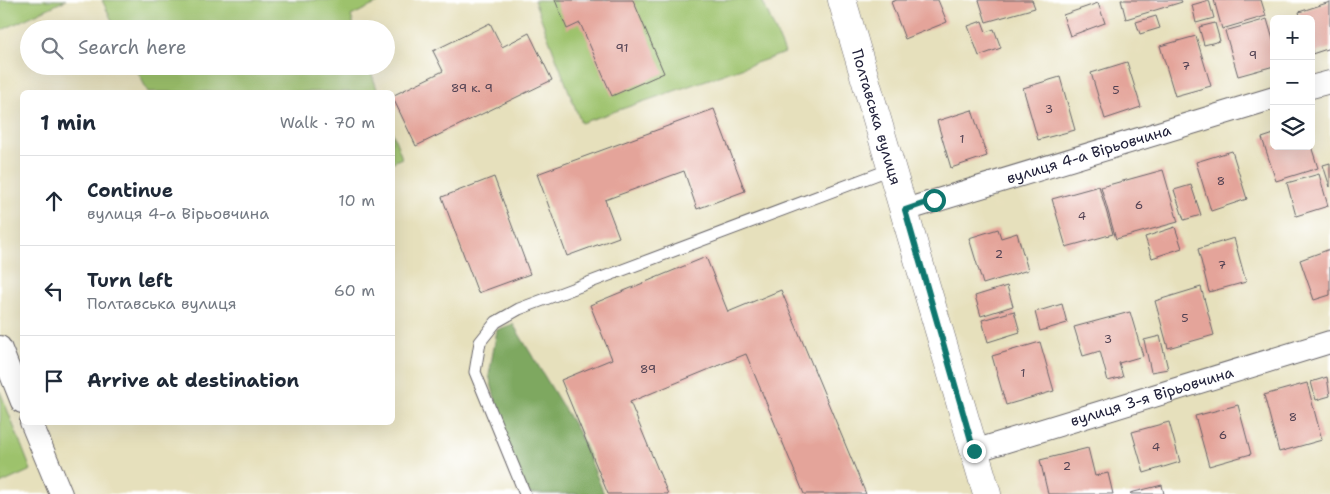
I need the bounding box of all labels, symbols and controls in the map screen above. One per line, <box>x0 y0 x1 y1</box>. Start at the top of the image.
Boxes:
map controls <box>1270 15 1315 150</box>
button: + <box>1270 15 1315 60</box>
search box <box>20 20 395 75</box>
icon: search <box>38 34 66 62</box>
text: Search here <box>78 35 187 60</box>
house number: 91 <box>615 40 629 56</box>
street label: Полтавська вулиця <box>847 47 906 187</box>
house number: 9 <box>1249 47 1257 63</box>
house number: 7 <box>1182 58 1190 74</box>
button: − <box>1270 60 1315 105</box>
house number: 89 к. 9 <box>451 80 493 96</box>
house number: 5 <box>1112 82 1120 98</box>
house number: 3 <box>1045 101 1053 117</box>
button: layers <box>1270 105 1315 150</box>
text: 1 min <box>40 109 96 137</box>
text: Walk · 70 m <box>280 112 375 133</box>
street label: вулиця 4-а Вірьовчинa <box>1004 120 1174 189</box>
house number: 1 <box>959 131 965 147</box>
house number: 8 <box>1217 173 1225 189</box>
text: Continue <box>87 178 173 203</box>
icon: ahead <box>40 187 68 215</box>
route start <box>923 189 946 212</box>
text: 10 m <box>338 190 375 211</box>
house number: 6 <box>1135 197 1143 213</box>
text: вулиця 4-а Вірьовчинa <box>87 203 269 224</box>
house number: 4 <box>1078 208 1086 224</box>
house number: 2 <box>995 246 1003 262</box>
house number: 7 <box>1218 257 1226 273</box>
text: Turn left <box>87 268 173 293</box>
icon: left <box>40 277 68 305</box>
text: 60 m <box>334 280 375 301</box>
text: Полтавська вулиця <box>87 293 237 314</box>
house number: 5 <box>1181 310 1189 326</box>
house number: 3 <box>1104 331 1112 347</box>
house number: 89 <box>640 361 656 377</box>
street label: вулиця 3-я Вірьовчина <box>1068 362 1236 431</box>
house number: 1 <box>1020 365 1026 381</box>
icon: arrive <box>40 367 68 395</box>
text: Arrive at destination <box>87 368 299 393</box>
house number: 8 <box>1289 409 1297 425</box>
house number: 6 <box>1219 427 1227 443</box>
house number: 4 <box>1152 439 1160 455</box>
route end <box>963 440 986 463</box>
house number: 2 <box>1063 458 1071 474</box>

